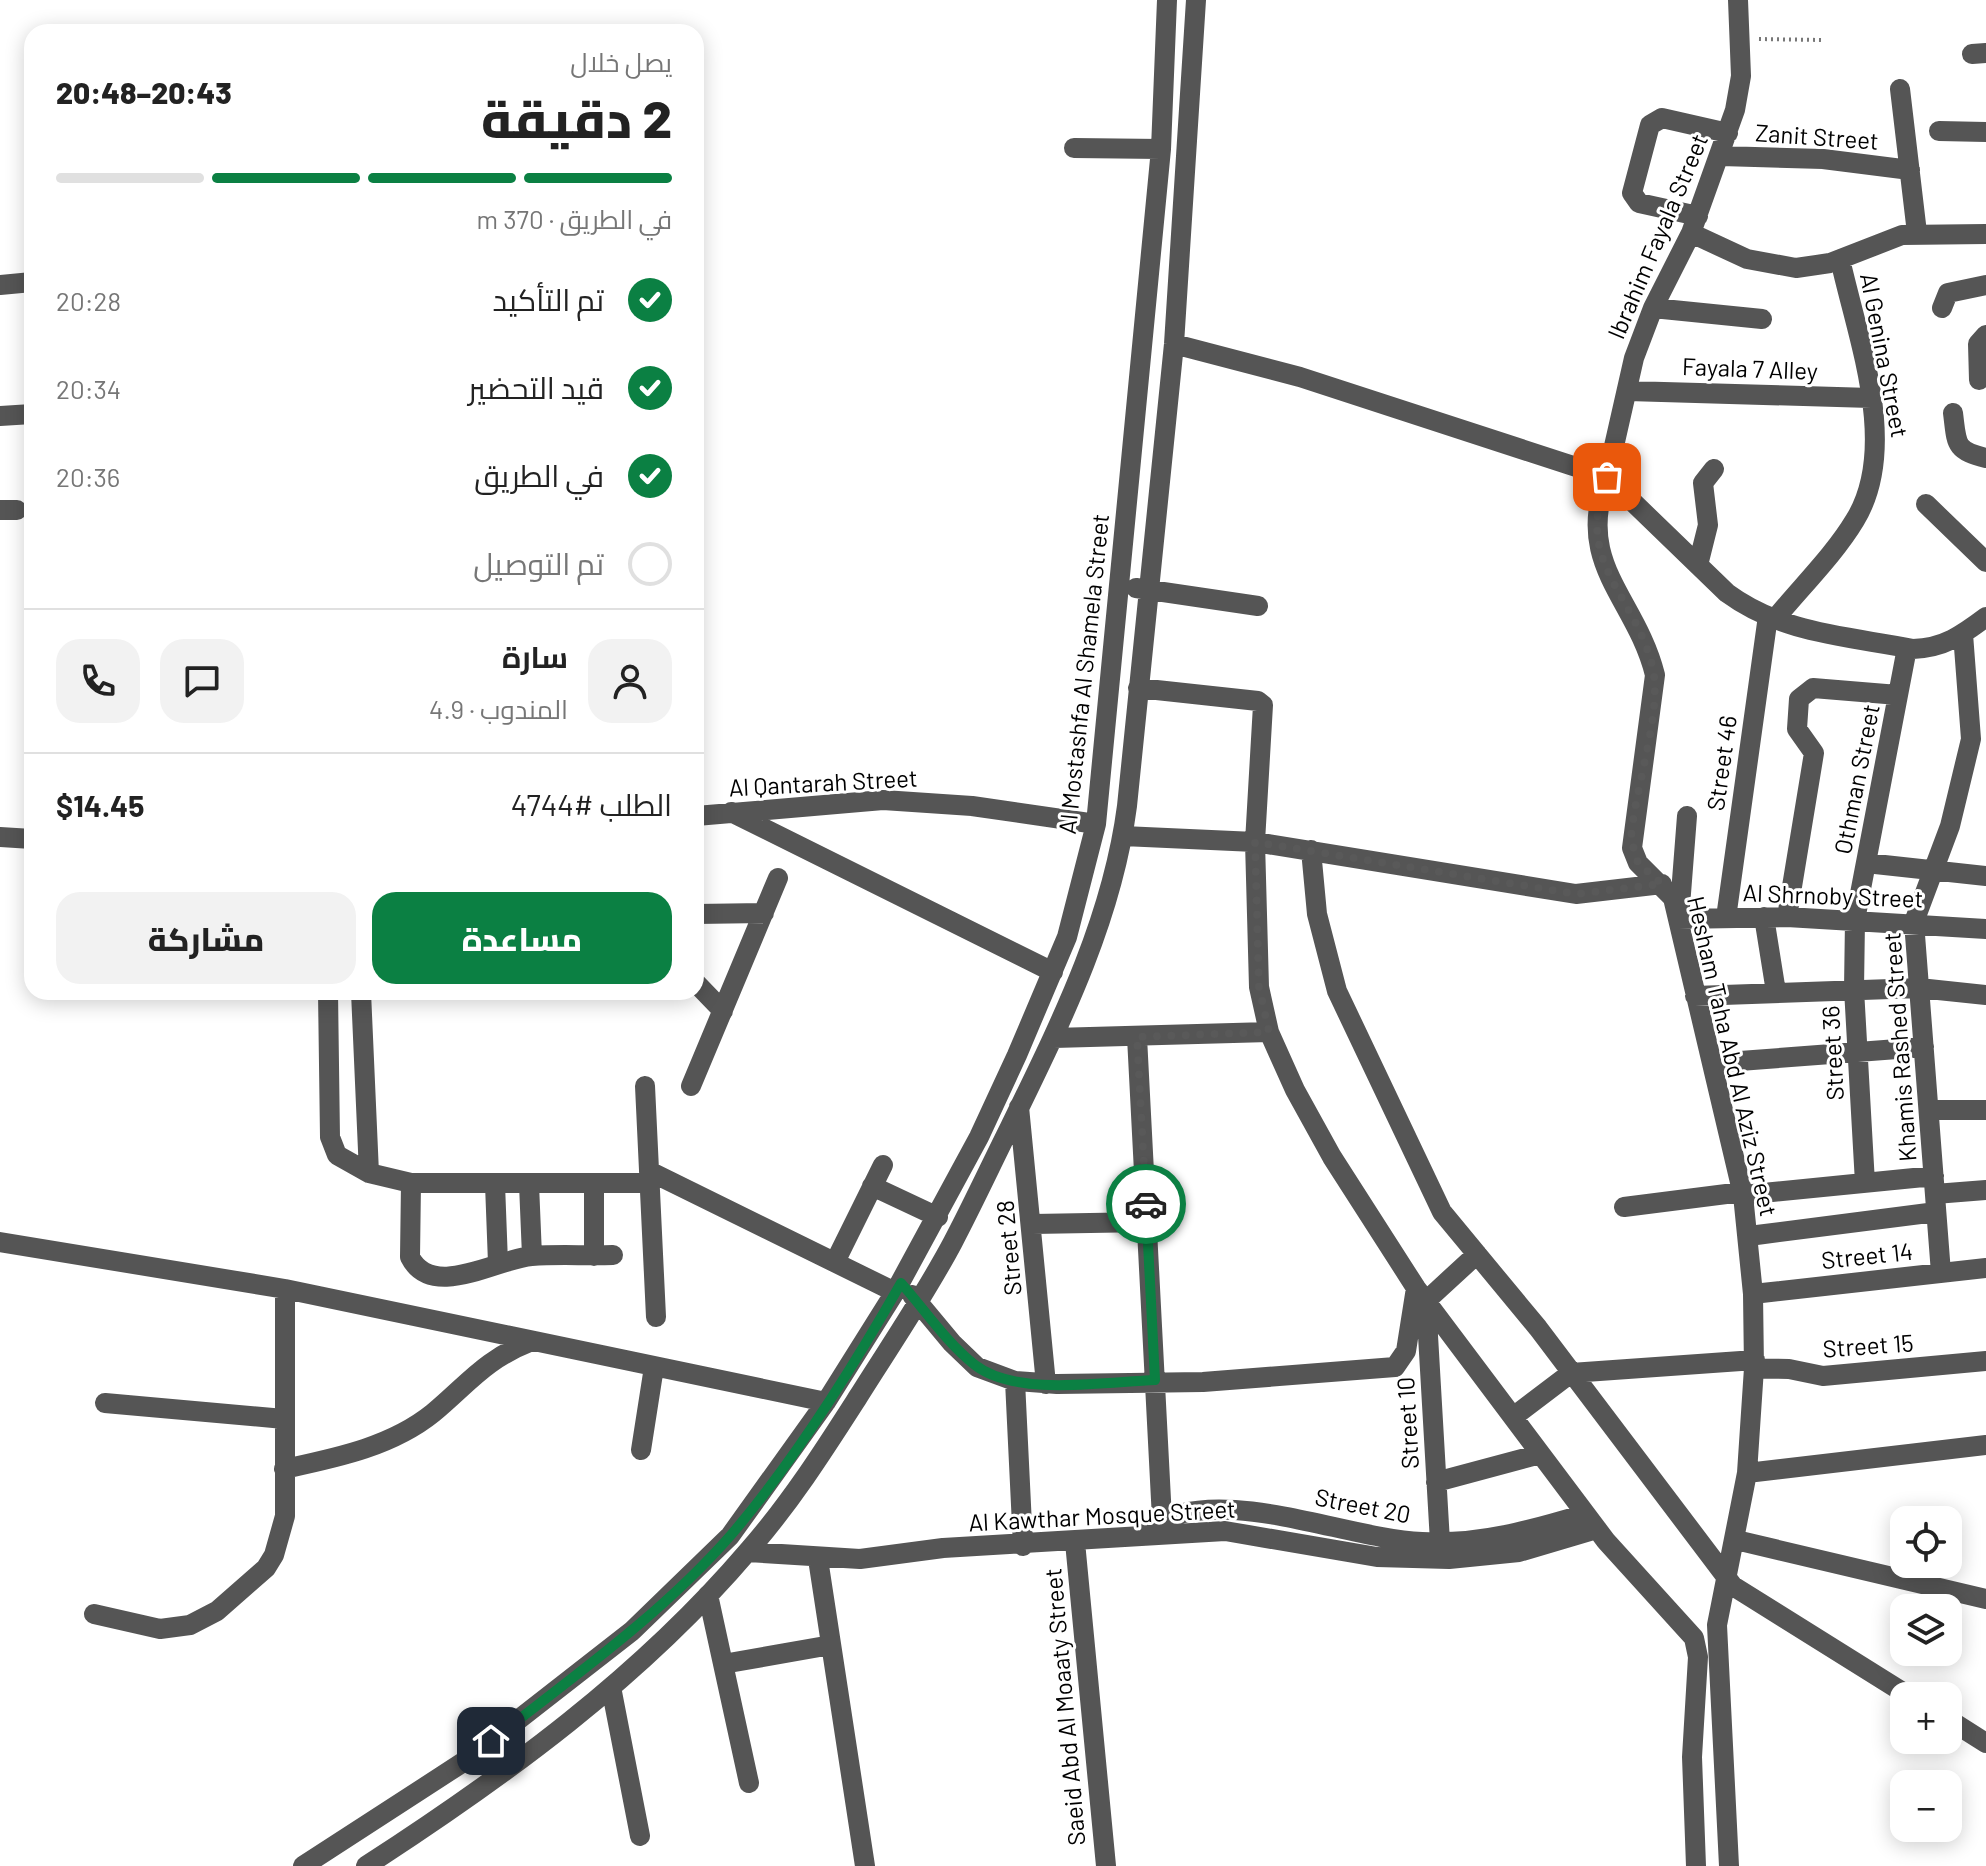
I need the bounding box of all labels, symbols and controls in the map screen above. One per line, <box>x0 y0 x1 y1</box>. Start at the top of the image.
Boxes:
text: يصل خلال <box>570 46 672 77</box>
text: 20:43–20:48 <box>56 74 232 110</box>
text: 2 دقيقة <box>481 86 672 148</box>
street label: Zanit Street <box>1754 117 1880 155</box>
street label: Ibrahim Fayala Street <box>1601 129 1713 343</box>
text: في الطريق · 370 m <box>477 203 672 234</box>
street label: Al Genina Street <box>1855 270 1915 440</box>
icon: check <box>628 278 672 322</box>
text: تم التأكيد <box>493 281 604 317</box>
text: 20:28 <box>56 285 121 316</box>
street label: Fayala 7 Alley <box>1682 351 1818 385</box>
icon: check <box>628 366 672 410</box>
text: قيد التحضير <box>468 369 604 405</box>
text: 20:34 <box>56 373 121 404</box>
pin <box>1573 443 1641 511</box>
icon: check <box>628 454 672 498</box>
icon: bag <box>1585 455 1629 499</box>
text: في الطريق <box>474 457 604 493</box>
text: 20:36 <box>56 461 120 492</box>
street label: Al Mostashfa Al Shamela Street <box>1052 512 1114 836</box>
text: تم التوصيل <box>473 545 604 581</box>
text: سارة <box>502 638 568 674</box>
button: phone <box>56 639 140 723</box>
button: chat <box>160 639 244 723</box>
button: person <box>588 639 672 723</box>
text: المندوب · 4.9 <box>429 693 568 724</box>
street label: Othman Street <box>1827 702 1885 856</box>
street label: Street 46 <box>1700 713 1742 813</box>
street label: Al Qantarah Street <box>728 763 918 801</box>
text: الطلب #4744 <box>511 786 672 822</box>
text: $14.45 <box>56 787 144 823</box>
street label: Al Shrnoby Street <box>1742 877 1924 913</box>
button: مشاركة <box>56 892 356 984</box>
button: مساعدة <box>372 892 672 984</box>
street label: Hesham Taha Abd Al Aziz Street <box>1682 893 1784 1219</box>
street label: Khamis Rashed Street <box>1877 931 1921 1163</box>
street label: Street 36 <box>1815 1005 1849 1101</box>
courier <box>1106 1164 1186 1244</box>
icon: car <box>1124 1182 1168 1226</box>
street label: Street 28 <box>989 1199 1027 1297</box>
street label: Street 14 <box>1820 1236 1914 1274</box>
street label: Street 15 <box>1822 1327 1914 1363</box>
street label: Street 10 <box>1390 1376 1424 1470</box>
street label: Street 20 <box>1313 1482 1413 1528</box>
street label: Al Kawthar Mosque Street <box>968 1494 1236 1536</box>
map controls <box>1890 1506 1962 1842</box>
button: locate <box>1890 1506 1962 1578</box>
street label: Saeid Abd Al Moaaty Street <box>1037 1567 1091 1847</box>
button: layers <box>1890 1594 1962 1666</box>
button: + <box>1890 1682 1962 1754</box>
pin <box>457 1707 525 1775</box>
icon: home <box>469 1719 513 1763</box>
button: − <box>1890 1770 1962 1842</box>

